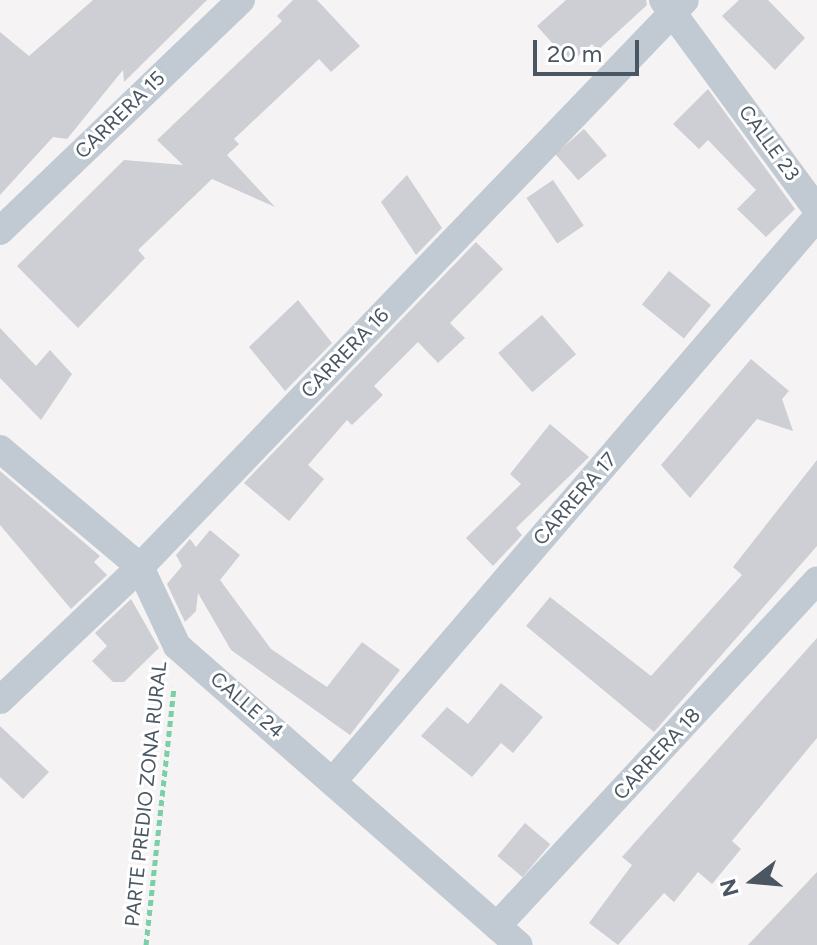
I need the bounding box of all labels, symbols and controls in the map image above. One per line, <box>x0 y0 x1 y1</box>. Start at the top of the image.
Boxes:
scale bar <box>537 24 643 74</box>
text: 20 m <box>547 39 602 68</box>
street label: CARRERA 15 <box>70 66 170 164</box>
street label: CALLE 23 <box>734 101 804 185</box>
street label: CARRERA 16 <box>296 303 394 403</box>
street label: CARRERA 17 <box>528 448 622 550</box>
street label: PARTE PREDIO ZONA RURAL <box>120 660 172 928</box>
street label: CALLE 24 <box>205 667 289 743</box>
street label: CARRERA 18 <box>609 703 705 805</box>
north arrow <box>713 841 793 921</box>
text: N <box>714 876 745 900</box>

